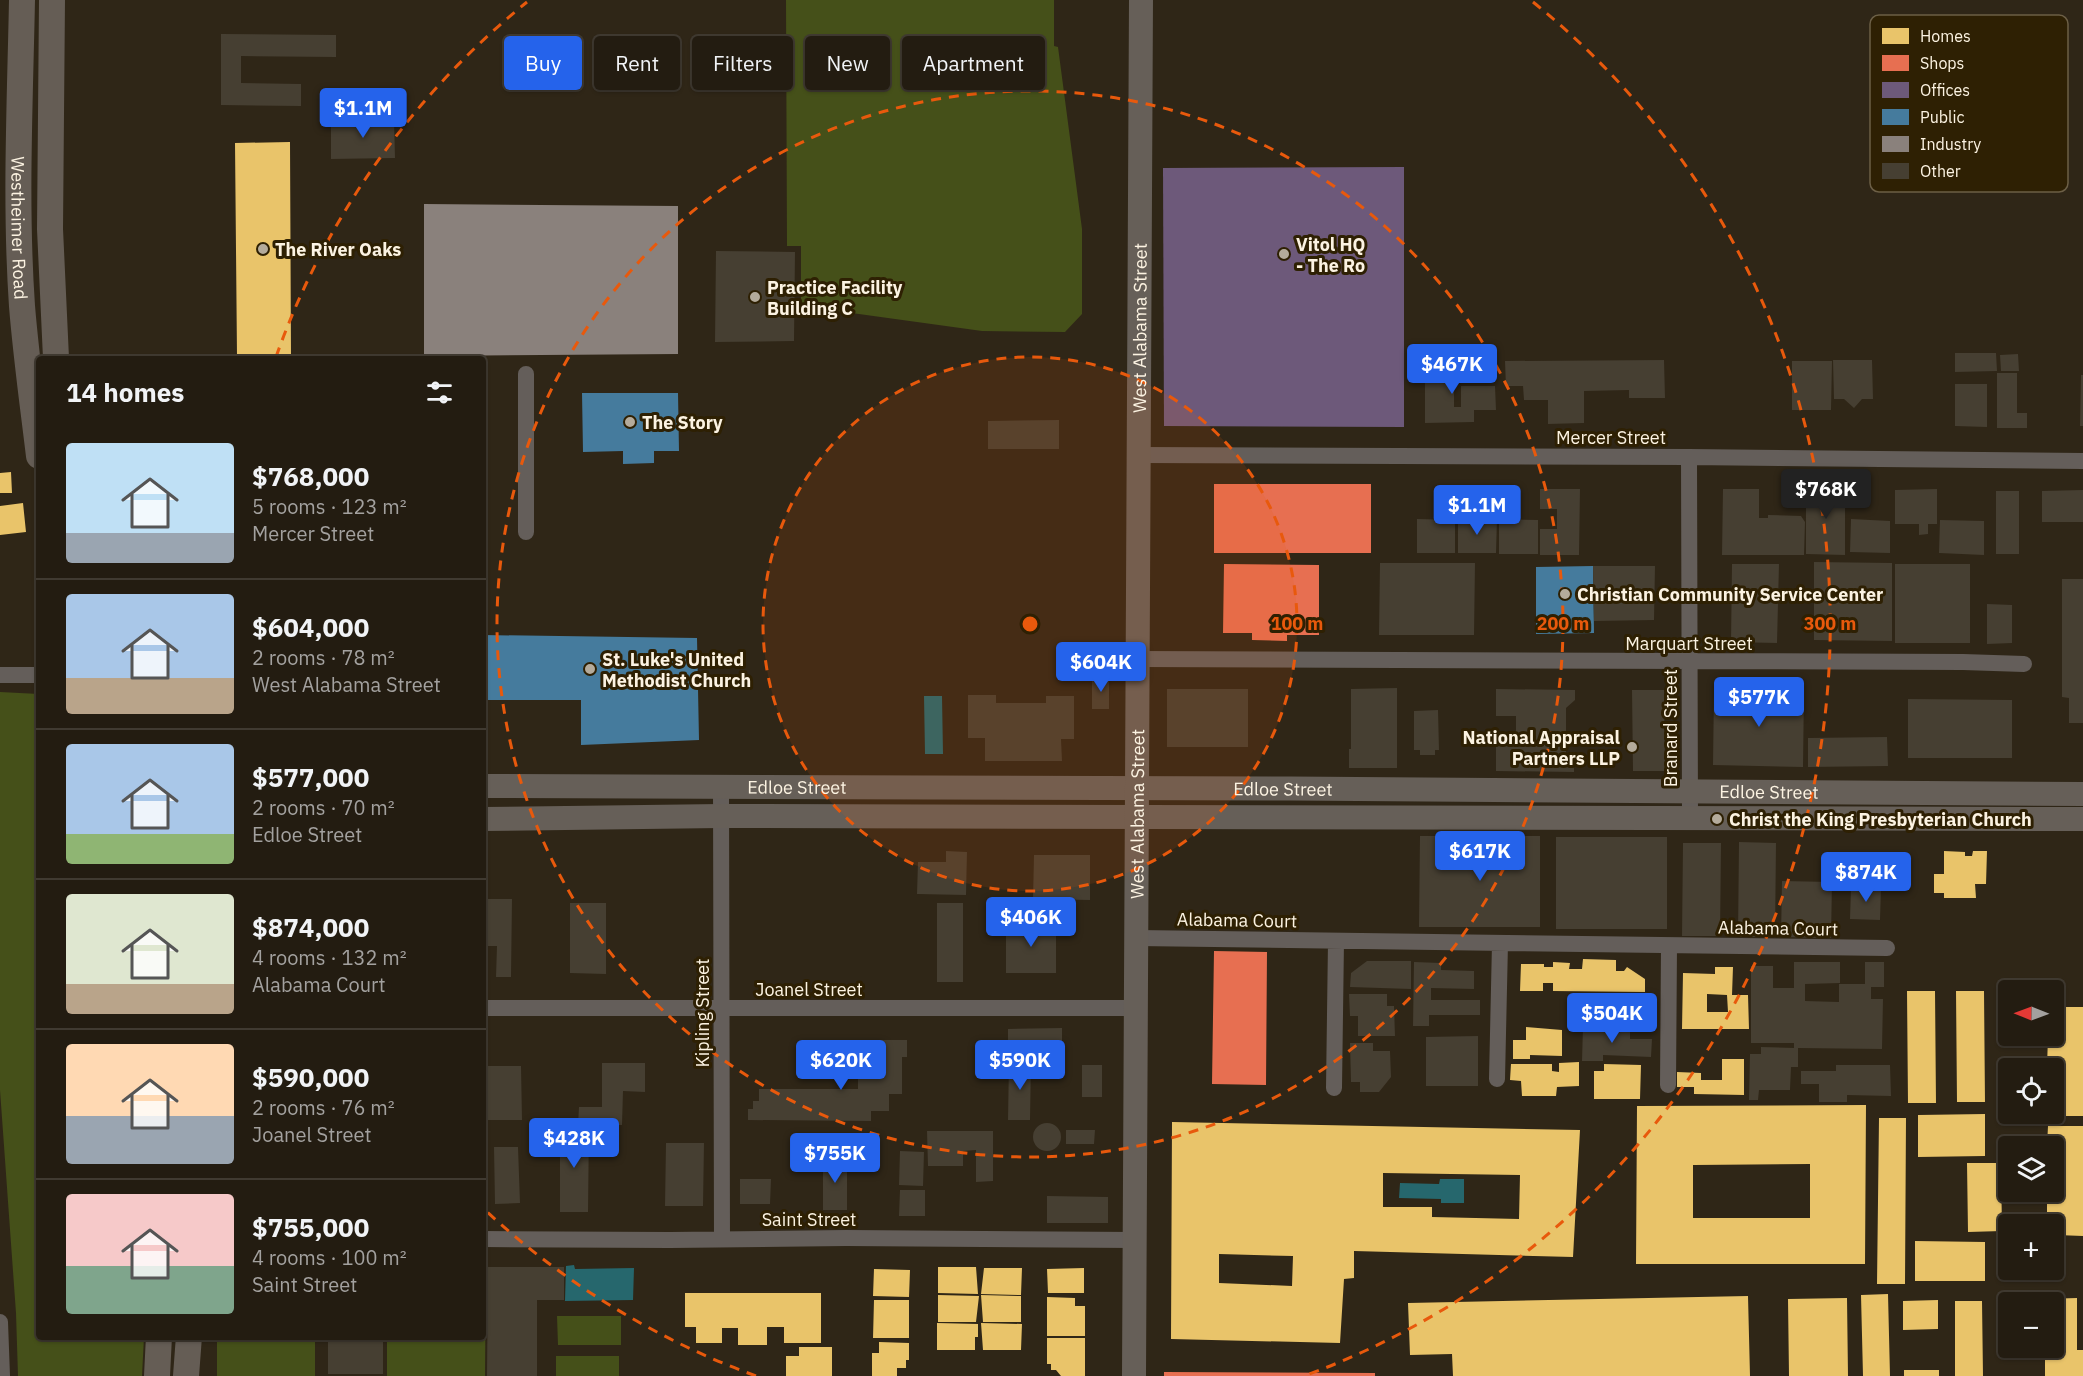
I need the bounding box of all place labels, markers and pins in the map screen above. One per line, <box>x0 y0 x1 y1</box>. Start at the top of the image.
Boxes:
pin: $1.1M <box>321 88 405 139</box>
place label: Vitol HQ - The Ro <box>1296 233 1365 277</box>
place label: The River Oaks <box>275 238 401 261</box>
marker: The River Oaks <box>256 242 270 256</box>
marker: Vitol HQ - The Ro <box>1277 247 1291 261</box>
place label: Practice Facility Building C <box>767 276 903 320</box>
marker: Practice Facility Building C <box>748 290 762 304</box>
pin: $467K <box>1410 344 1494 395</box>
place label: The Story <box>642 411 723 434</box>
marker: The Story <box>623 415 637 429</box>
pin: $768K <box>1784 469 1868 520</box>
pin: $1.1M <box>1435 485 1519 536</box>
place label: Christian Community Service Center <box>1577 583 1883 606</box>
marker: Christian Community Service Center <box>1558 587 1572 601</box>
centre of rings <box>1020 614 1040 634</box>
pin: $604K <box>1059 642 1143 693</box>
place label: St. Luke's United Methodist Church <box>602 648 751 692</box>
marker: St. Luke's United Methodist Church <box>583 662 597 676</box>
pin: $577K <box>1717 677 1801 728</box>
place label: National Appraisal Partners LLP <box>1463 726 1621 770</box>
marker: National Appraisal Partners LLP <box>1625 740 1639 754</box>
place label: Christ the King Presbyterian Church <box>1729 808 2032 831</box>
marker: Christ the King Presbyterian Church <box>1710 812 1724 826</box>
pin: $617K <box>1438 831 1522 882</box>
pin: $874K <box>1824 852 1908 903</box>
pin: $406K <box>989 897 1073 948</box>
pin: $504K <box>1570 993 1654 1044</box>
pin: $620K <box>799 1040 883 1091</box>
pin: $590K <box>978 1040 1062 1091</box>
pin: $428K <box>532 1118 616 1169</box>
pin: $755K <box>793 1133 877 1184</box>

